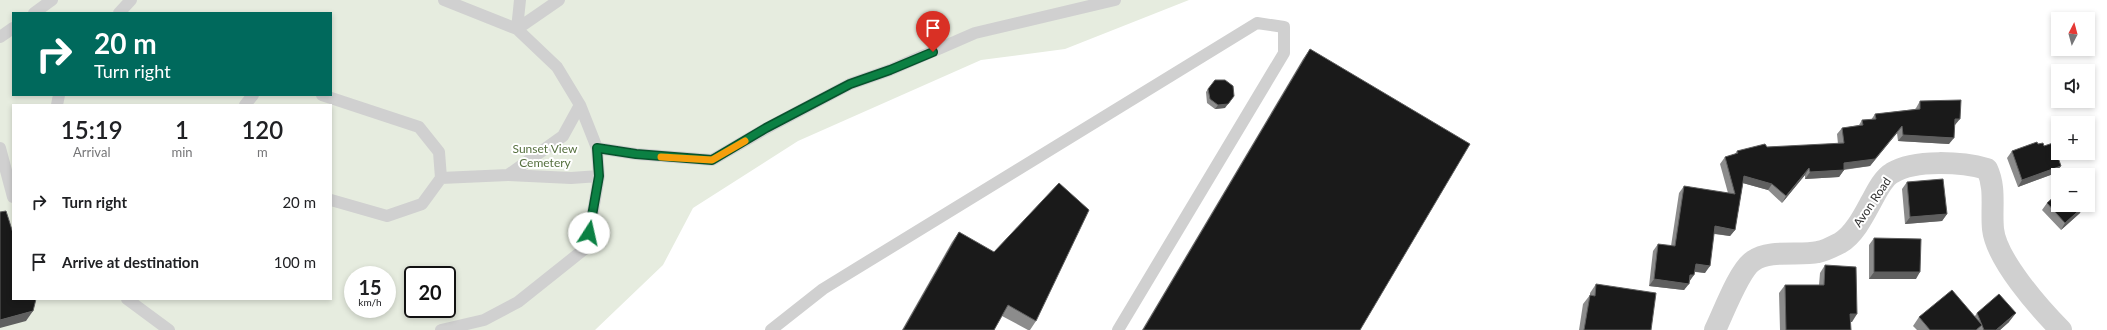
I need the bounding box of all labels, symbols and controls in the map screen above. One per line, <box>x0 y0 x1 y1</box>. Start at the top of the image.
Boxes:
pin <box>916 11 950 52</box>
north arrow <box>2051 12 2095 56</box>
map controls <box>2051 12 2095 212</box>
icon: arrive <box>922 17 944 39</box>
text: 20 m <box>94 26 157 60</box>
icon: right <box>28 28 80 80</box>
text: Turn right <box>94 60 171 82</box>
button: sound <box>2051 64 2095 108</box>
text: 15:19 <box>61 115 123 144</box>
text: 1 <box>175 115 189 144</box>
text: 120 <box>241 115 283 144</box>
button: + <box>2051 116 2095 160</box>
park label: Sunset View Cemetery <box>513 141 578 170</box>
text: Arrival <box>73 144 110 160</box>
text: min <box>171 144 193 160</box>
text: m <box>257 144 268 160</box>
button: − <box>2051 168 2095 212</box>
street label: Avon Road <box>1850 174 1894 230</box>
icon: right <box>28 191 50 213</box>
text: Turn right <box>62 193 127 211</box>
text: 20 m <box>282 193 316 211</box>
position arrow <box>568 212 610 254</box>
icon: arrive <box>28 251 50 273</box>
text: Arrive at destination <box>62 253 199 271</box>
text: 100 m <box>274 253 316 271</box>
speed limit sign: 20 <box>404 266 456 318</box>
text: 15 <box>358 275 382 299</box>
text: km/h <box>358 296 382 308</box>

